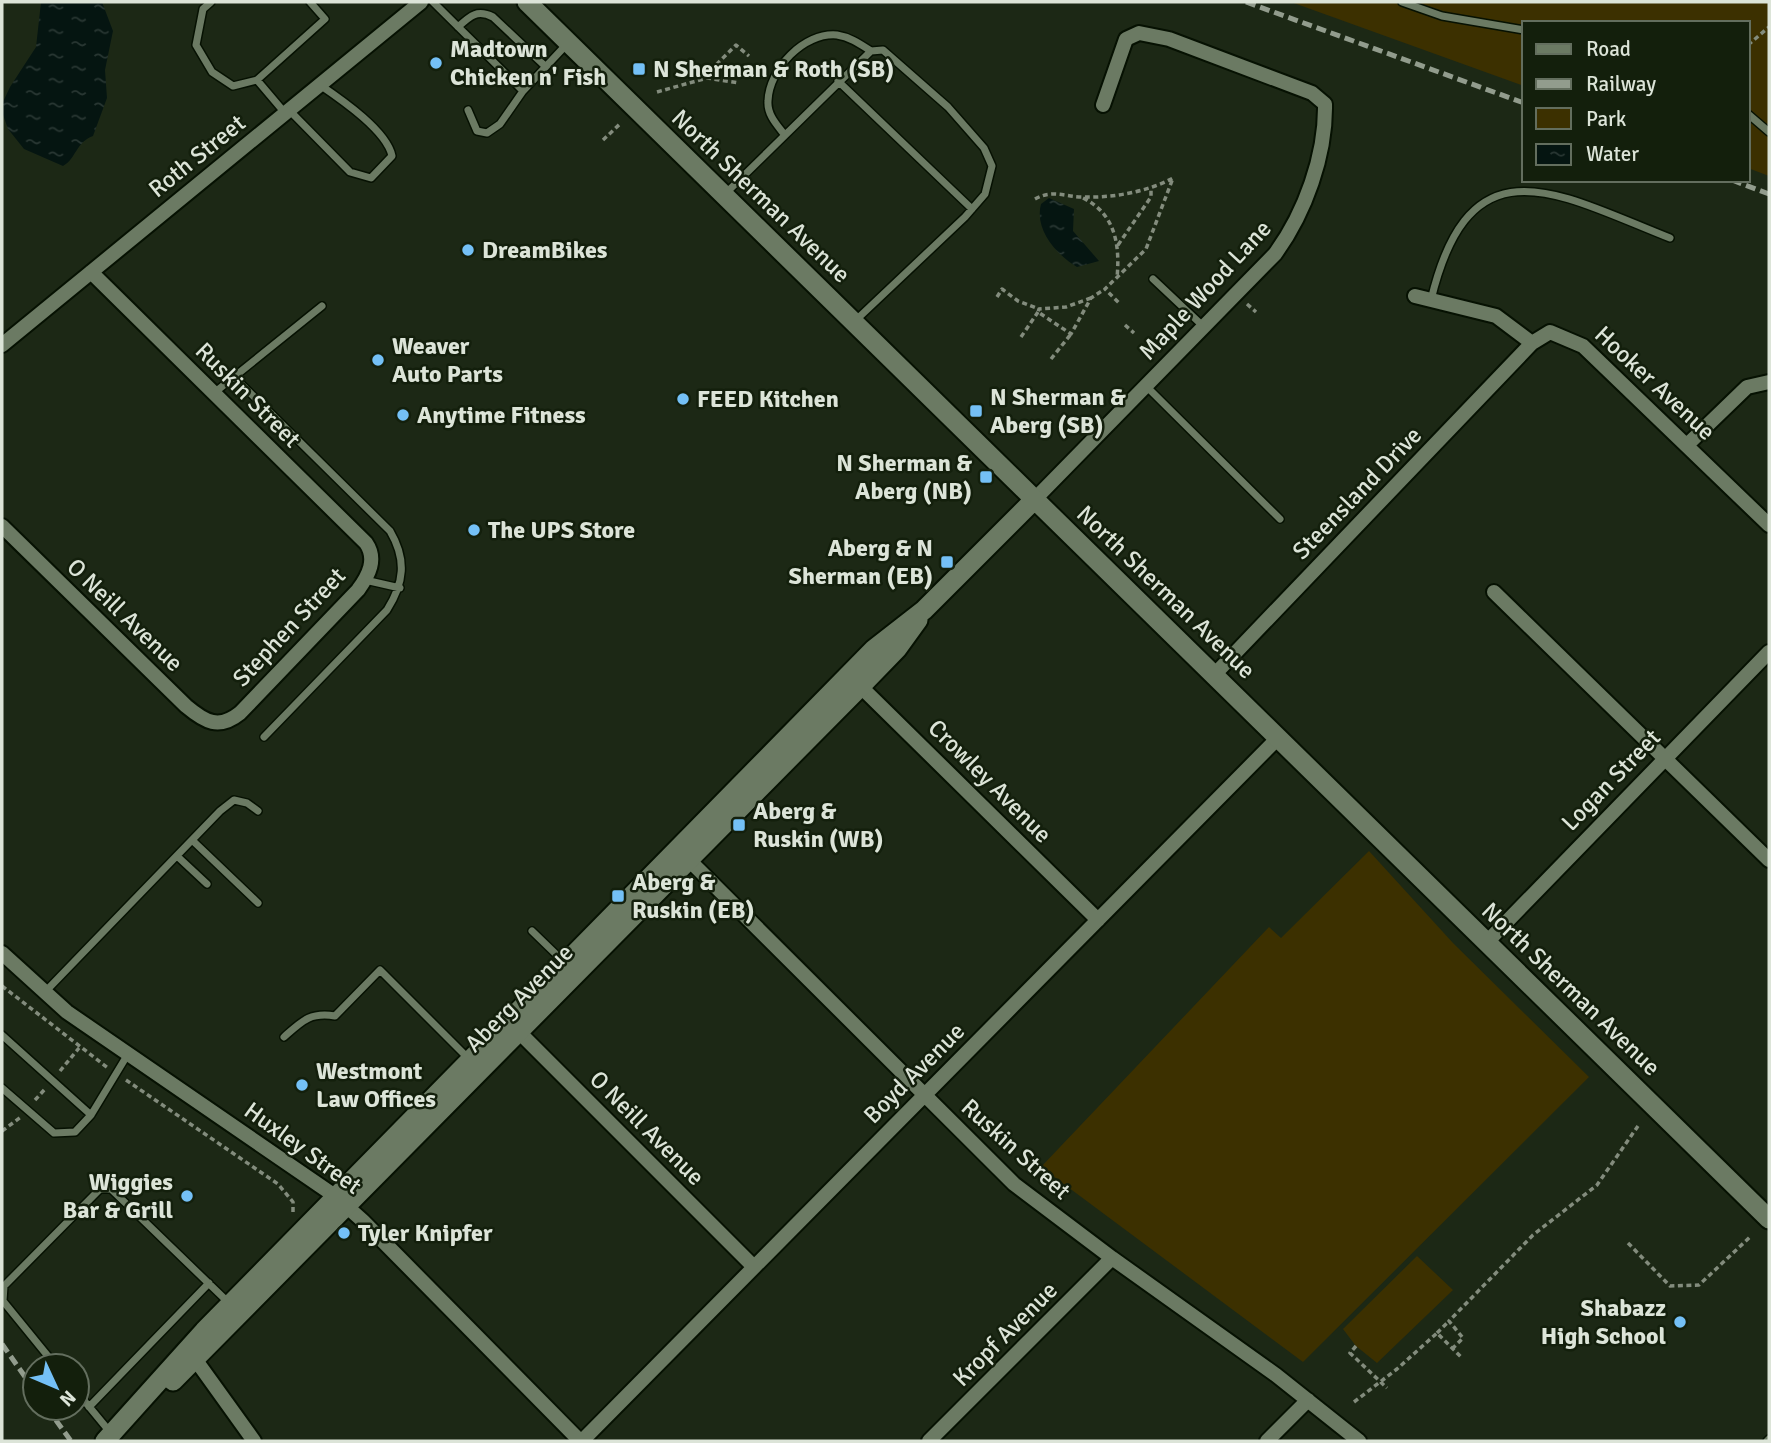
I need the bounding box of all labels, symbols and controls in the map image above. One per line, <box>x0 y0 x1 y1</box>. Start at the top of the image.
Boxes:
legend <box>1522 21 1750 182</box>
place label: Madtown Chicken n' Fish <box>450 34 606 92</box>
text: Road <box>1586 36 1631 62</box>
place label: N Sherman & Roth (SB) <box>653 54 894 84</box>
marker: Madtown Chicken n' Fish <box>428 55 444 71</box>
marker: N Sherman & Roth (SB) <box>631 61 647 77</box>
text: Railway <box>1586 71 1656 97</box>
street label: North Sherman Avenue <box>665 103 857 289</box>
text: Park <box>1586 106 1627 132</box>
street label: Roth Street <box>143 108 251 204</box>
text: Water <box>1586 141 1639 167</box>
street label: Maple Wood Lane <box>1133 214 1277 366</box>
place label: DreamBikes <box>482 235 608 265</box>
marker: DreamBikes <box>460 242 476 258</box>
street label: Hooker Avenue <box>1588 320 1722 446</box>
place label: Weaver Auto Parts <box>392 331 503 389</box>
street label: Ruskin Street <box>189 336 307 454</box>
marker: Weaver Auto Parts <box>370 352 386 368</box>
place label: N Sherman & Aberg (SB) <box>990 382 1126 440</box>
place label: FEED Kitchen <box>697 384 839 414</box>
marker: FEED Kitchen <box>675 391 691 407</box>
place label: Anytime Fitness <box>417 400 586 430</box>
marker: N Sherman & Aberg (SB) <box>968 403 984 419</box>
marker: Anytime Fitness <box>395 407 411 423</box>
street label: Steensland Drive <box>1286 420 1428 566</box>
place label: N Sherman & Aberg (NB) <box>836 448 972 506</box>
marker: N Sherman & Aberg (NB) <box>978 469 994 485</box>
street label: North Sherman Avenue <box>1070 499 1262 685</box>
place label: The UPS Store <box>488 515 635 545</box>
marker: The UPS Store <box>466 522 482 538</box>
place label: Aberg & N Sherman (EB) <box>789 533 933 591</box>
street label: O Neill Avenue <box>61 552 189 678</box>
marker: Aberg & N Sherman (EB) <box>939 554 955 570</box>
street label: Stephen Street <box>226 561 352 693</box>
street label: Crowley Avenue <box>922 713 1058 849</box>
street label: Logan Street <box>1555 723 1667 837</box>
place label: Aberg & Ruskin (WB) <box>753 796 884 854</box>
marker: Aberg & Ruskin (WB) <box>731 817 747 833</box>
place label: Aberg & Ruskin (EB) <box>632 867 755 925</box>
marker: Aberg & Ruskin (EB) <box>610 888 626 904</box>
street label: North Sherman Avenue <box>1475 896 1667 1082</box>
street label: Aberg Avenue <box>459 938 579 1058</box>
street label: Boyd Avenue <box>857 1016 971 1130</box>
place label: Westmont Law Offices <box>316 1056 436 1114</box>
street label: O Neill Avenue <box>583 1064 711 1192</box>
marker: Westmont Law Offices <box>294 1077 310 1093</box>
street label: Ruskin Street <box>955 1092 1077 1206</box>
street label: Huxley Street <box>238 1095 368 1201</box>
place label: Wiggies Bar & Grill <box>62 1167 173 1225</box>
marker: Wiggies Bar & Grill <box>179 1188 195 1204</box>
place label: Tyler Knipfer <box>358 1218 493 1248</box>
marker: Tyler Knipfer <box>336 1225 352 1241</box>
street label: Kropf Avenue <box>946 1275 1064 1393</box>
place label: Shabazz High School <box>1541 1293 1666 1351</box>
marker: Shabazz High School <box>1672 1314 1688 1330</box>
north arrow <box>21 1352 91 1422</box>
text: N <box>54 1385 81 1411</box>

